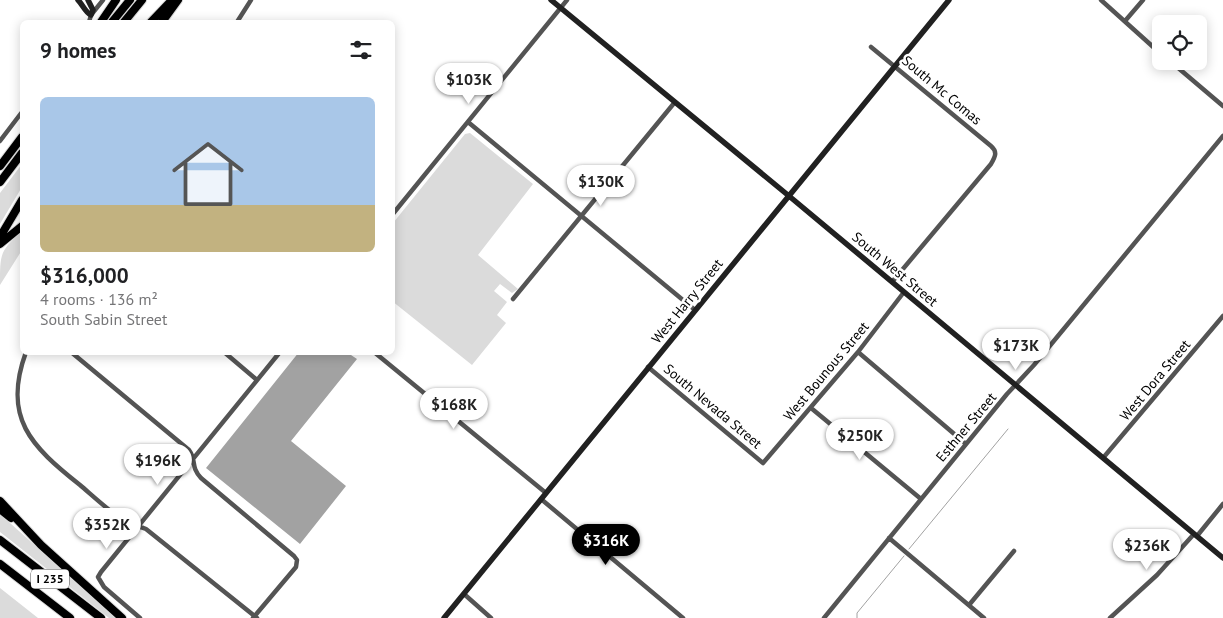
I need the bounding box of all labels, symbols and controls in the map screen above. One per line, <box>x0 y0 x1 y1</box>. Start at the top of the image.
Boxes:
map controls <box>1152 15 1207 70</box>
button: locate <box>1152 15 1207 70</box>
icon: filters <box>347 36 375 64</box>
text: 9 homes <box>40 37 116 64</box>
street label: South Mc Comas <box>898 51 986 129</box>
pin: $103K <box>434 62 504 105</box>
text: $103K <box>446 69 492 89</box>
icon: home <box>163 129 253 219</box>
pin: $130K <box>566 164 636 207</box>
text: $130K <box>578 171 624 191</box>
street label: South West Street <box>848 228 942 310</box>
street label: West Harry Street <box>647 255 727 347</box>
text: $316,000 <box>40 262 129 289</box>
text: 4 rooms · 136 m² <box>40 289 158 309</box>
text: South Sabin Street <box>40 309 167 329</box>
street label: West Bounous Street <box>779 318 873 424</box>
pin: $173K <box>981 328 1051 371</box>
text: $173K <box>993 335 1039 355</box>
street label: West Dora Street <box>1116 336 1194 424</box>
street label: South Nevada Street <box>660 360 766 452</box>
pin: $168K <box>419 388 489 430</box>
street label: Esthner Street <box>932 389 1000 465</box>
text: $168K <box>431 394 477 414</box>
pin: $250K <box>825 418 895 461</box>
text: $250K <box>837 425 883 445</box>
pin: $196K <box>123 444 193 486</box>
text: $196K <box>135 450 181 470</box>
pin: $352K <box>72 508 142 550</box>
text: $352K <box>84 514 130 534</box>
pin: $316K <box>571 524 641 566</box>
pin: $236K <box>1112 528 1182 571</box>
text: $316K <box>583 530 629 550</box>
text: $236K <box>1124 535 1170 555</box>
road number: I 235 <box>31 570 69 588</box>

